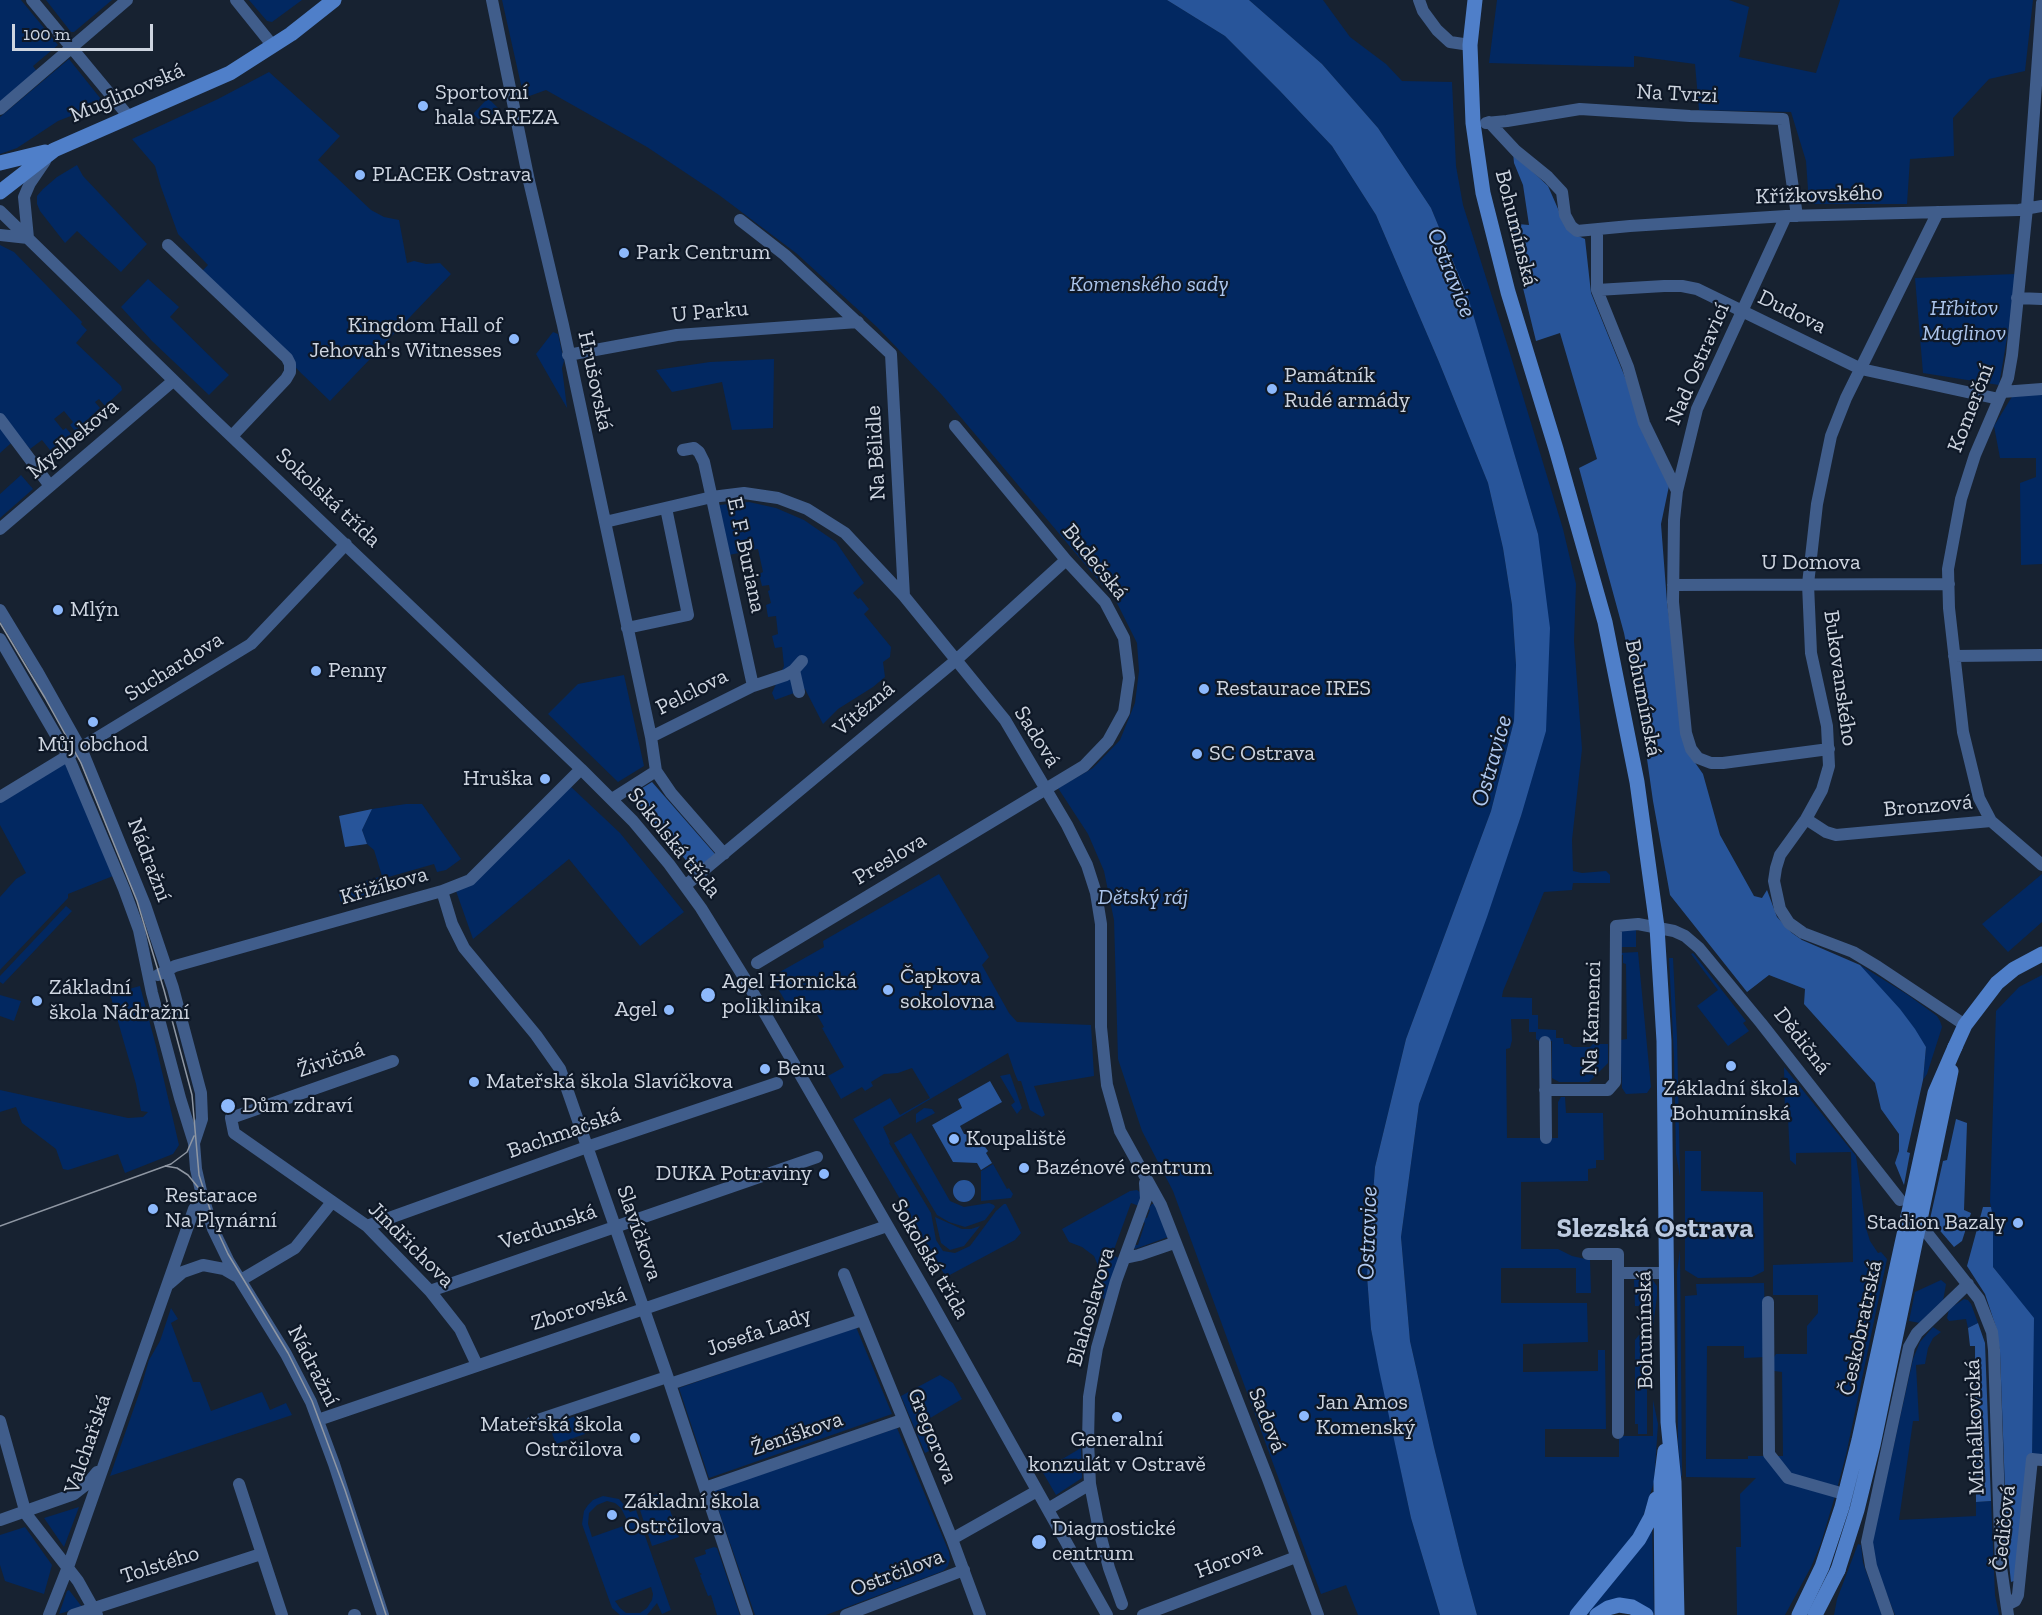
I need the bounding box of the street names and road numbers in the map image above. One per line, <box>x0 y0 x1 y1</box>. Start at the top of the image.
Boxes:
street label: Muglinovská <box>66 57 188 129</box>
street label: Na Tvrzi <box>1636 79 1718 109</box>
street label: Bohumínská <box>1489 167 1543 289</box>
street label: Křížkovského <box>1755 180 1883 210</box>
street label: Dudova <box>1754 284 1830 340</box>
street label: U Parku <box>671 296 749 328</box>
street label: Nad Ostravicí <box>1660 299 1736 429</box>
street label: Hrušovská <box>572 329 618 433</box>
street label: Komerční <box>1942 360 2000 456</box>
street label: Myslbekova <box>22 393 124 485</box>
street label: Na Bělidle <box>860 405 892 501</box>
street label: Sokolská třída <box>270 443 386 553</box>
street label: E. F. Buriana <box>721 495 771 615</box>
street label: Budečská <box>1056 519 1134 605</box>
street label: U Domova <box>1761 550 1861 576</box>
street label: Bukovanského <box>1817 608 1863 748</box>
street label: Suchardova <box>120 626 228 708</box>
street label: Bohumínská <box>1619 637 1667 759</box>
street label: Pelclova <box>652 663 732 721</box>
street label: Vítězná <box>828 676 900 742</box>
street label: Sadová <box>1008 702 1066 772</box>
street label: Sokolská třída <box>622 783 726 903</box>
street label: Bronzová <box>1882 789 1974 823</box>
street label: Nádražní <box>121 815 177 905</box>
street label: Preslova <box>849 827 931 891</box>
street label: Křižíkova <box>337 861 431 911</box>
street label: Na Kamenci <box>1577 960 1607 1076</box>
street label: Dědičná <box>1768 1002 1836 1080</box>
street label: Živičná <box>294 1036 368 1084</box>
street label: Bachmačská <box>504 1101 624 1165</box>
street label: Slavíčkova <box>610 1182 668 1284</box>
street label: Sokolská třída <box>885 1194 975 1324</box>
street label: Jindřichova <box>362 1196 460 1294</box>
street label: Verdunská <box>496 1198 600 1256</box>
street label: Blahoslavova <box>1061 1244 1121 1370</box>
street label: Českobratrská <box>1834 1258 1888 1398</box>
street label: Bohumínská <box>1631 1270 1659 1390</box>
street label: Zborovská <box>528 1281 630 1337</box>
street label: Josefa Lady <box>703 1302 815 1362</box>
street label: Nádražní <box>281 1321 345 1411</box>
street label: Michálkovická <box>1959 1359 1991 1495</box>
street label: Sadová <box>1242 1384 1292 1456</box>
street label: Gregorova <box>901 1385 963 1487</box>
street label: Valchařská <box>59 1391 117 1497</box>
street label: Ženíškova <box>748 1406 846 1462</box>
street label: Čedičová <box>1986 1484 2022 1572</box>
street label: Horova <box>1192 1535 1266 1585</box>
street label: Tolstého <box>117 1540 203 1590</box>
street label: Ostrčilova <box>847 1543 947 1603</box>

